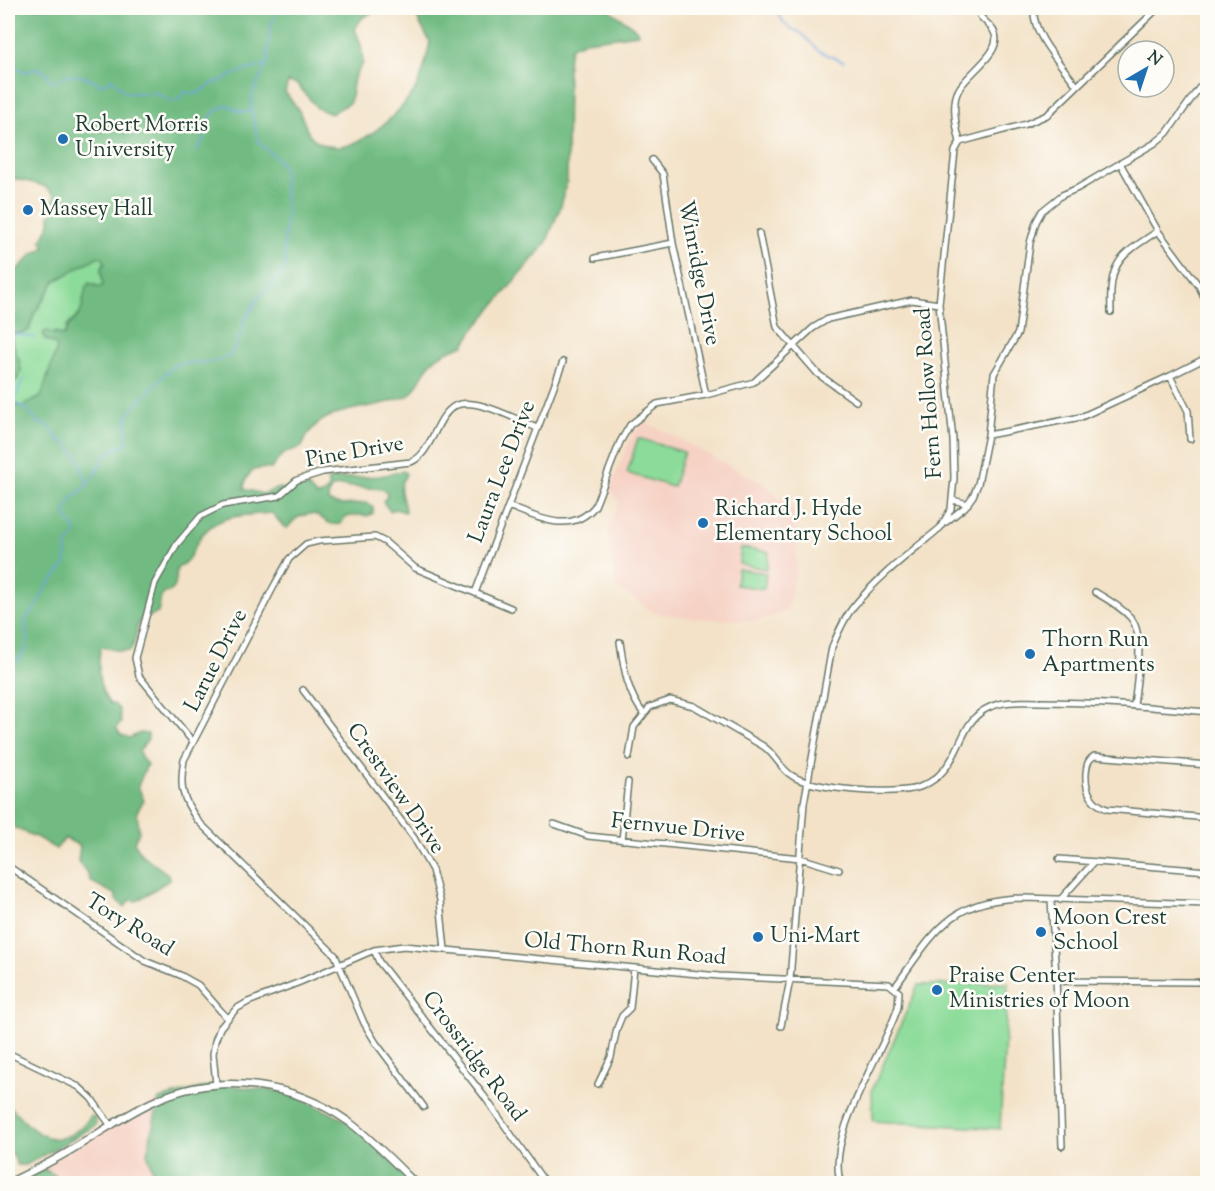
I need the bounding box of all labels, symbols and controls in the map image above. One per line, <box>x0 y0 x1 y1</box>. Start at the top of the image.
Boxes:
north arrow <box>1116 39 1176 99</box>
text: N <box>1142 46 1166 72</box>
place label: Robert Morris University <box>75 110 208 167</box>
marker: Robert Morris University <box>56 132 70 146</box>
place label: Massey Hall <box>40 194 153 226</box>
street label: Winridge Drive <box>668 198 728 348</box>
marker: Massey Hall <box>21 203 35 217</box>
street label: Fern Hollow Road <box>908 306 952 480</box>
street label: Laura Lee Drive <box>461 396 545 548</box>
street label: Pine Drive <box>303 429 407 477</box>
place label: Richard J. Hyde Elementary School <box>715 494 892 551</box>
marker: Richard J. Hyde Elementary School <box>696 516 710 530</box>
street label: Larue Drive <box>177 604 257 718</box>
place label: Thorn Run Apartments <box>1042 625 1155 682</box>
marker: Thorn Run Apartments <box>1023 647 1037 661</box>
street label: Crestview Drive <box>338 717 452 861</box>
street label: Fernvue Drive <box>609 806 747 852</box>
street label: Tory Road <box>79 886 179 966</box>
place label: Moon Crest School <box>1053 903 1167 960</box>
place label: Uni-Mart <box>770 921 861 953</box>
street label: Old Thorn Run Road <box>523 925 727 975</box>
marker: Moon Crest School <box>1034 925 1048 939</box>
marker: Uni-Mart <box>751 930 765 944</box>
place label: Praise Center Ministries of Moon <box>949 961 1130 1018</box>
marker: Praise Center Ministries of Moon <box>930 983 944 997</box>
street label: Crossridge Road <box>413 985 533 1129</box>

